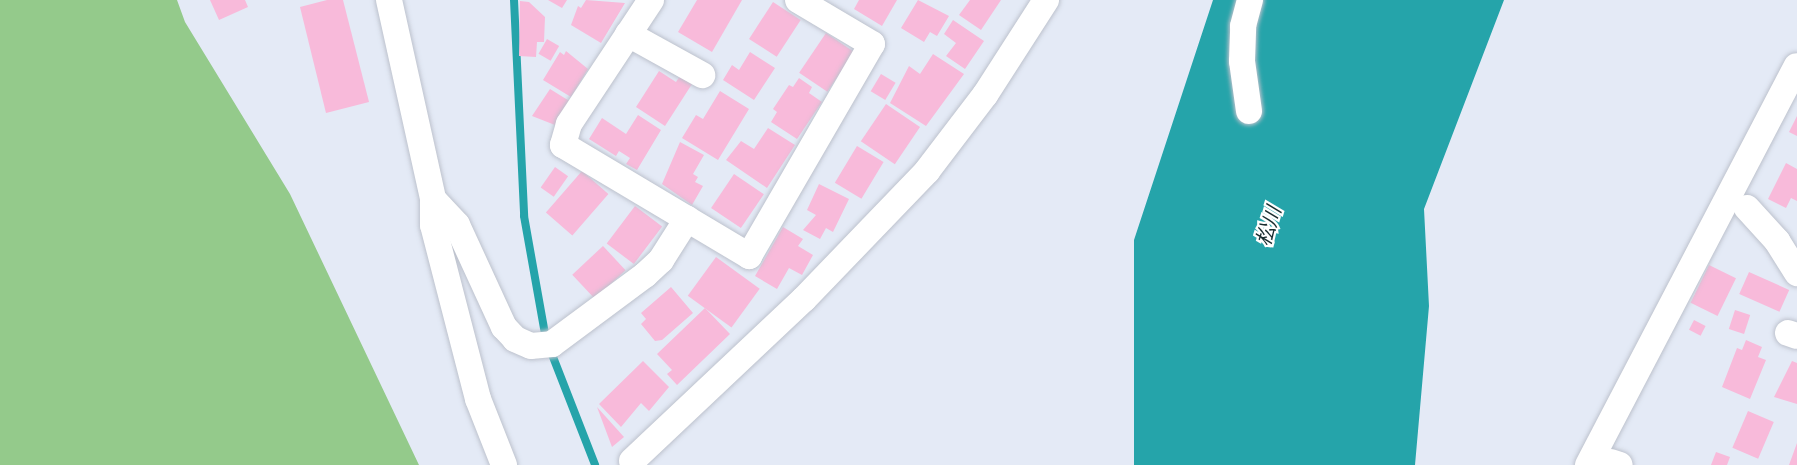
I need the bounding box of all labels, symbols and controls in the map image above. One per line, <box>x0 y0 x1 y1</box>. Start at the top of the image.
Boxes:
water label: 松川 <box>1251 203 1285 249</box>

